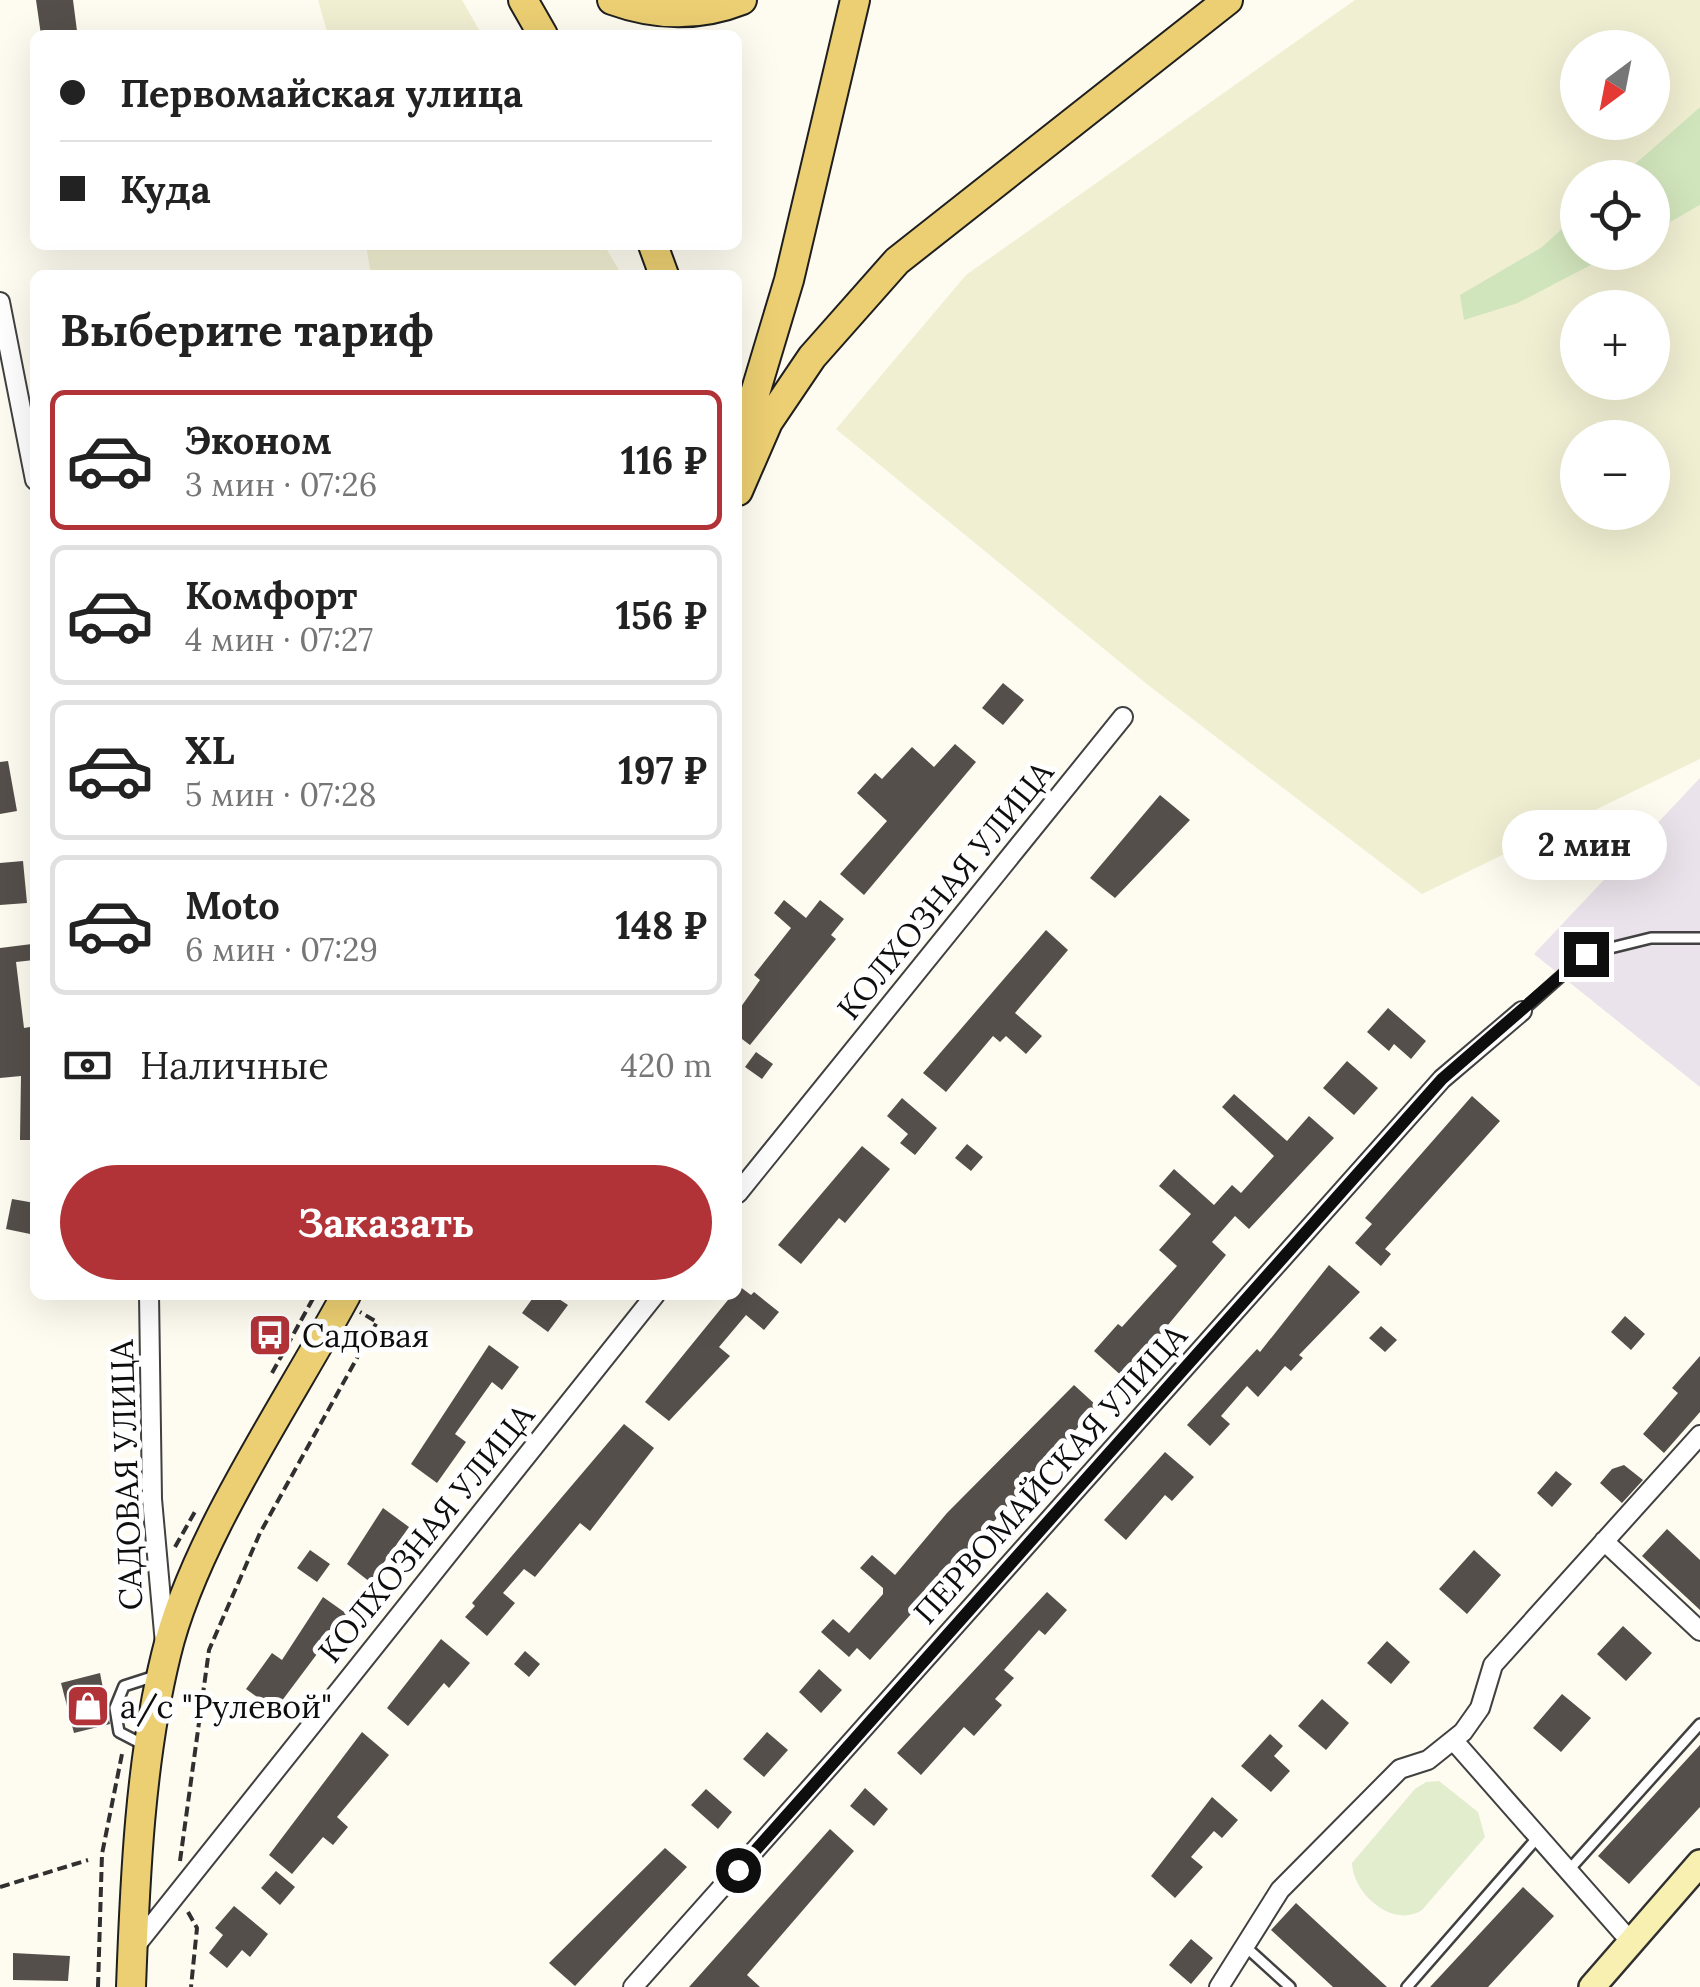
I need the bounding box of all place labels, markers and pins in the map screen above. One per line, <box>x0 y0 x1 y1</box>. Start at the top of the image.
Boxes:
bus stop icon: Садовая <box>247 1312 293 1358</box>
place label: Садовая <box>302 1315 429 1356</box>
shop icon: а/с "Рулевой" <box>65 1683 111 1729</box>
place label: а/с "Рулевой" <box>120 1686 332 1727</box>

